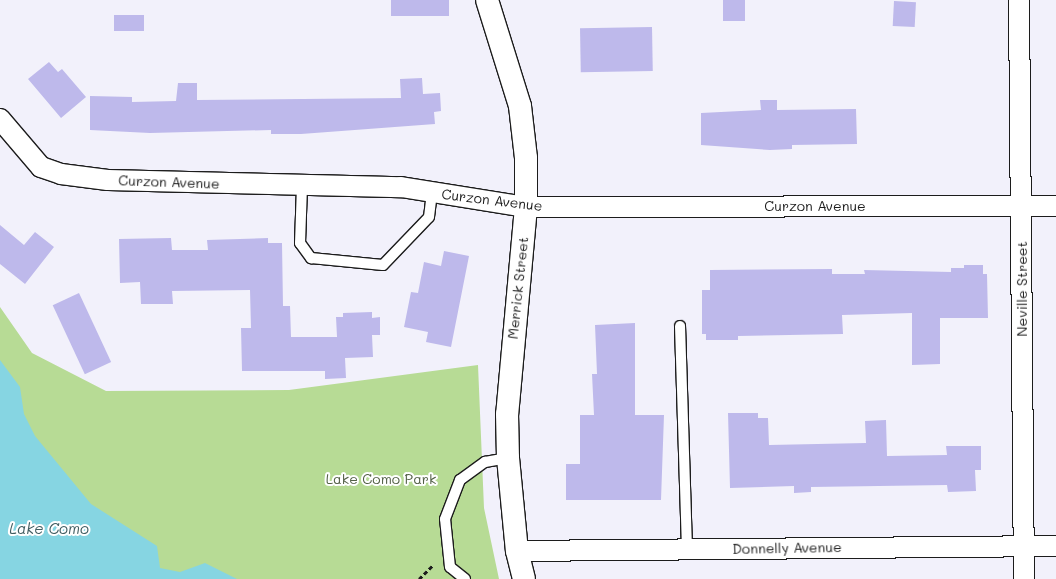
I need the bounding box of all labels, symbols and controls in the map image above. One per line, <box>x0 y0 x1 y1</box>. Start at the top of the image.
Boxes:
street label: Curzon Avenue <box>118 172 220 192</box>
street label: Curzon Avenue <box>441 185 543 215</box>
street label: Curzon Avenue <box>764 198 866 214</box>
street label: Merrick Street <box>504 236 532 340</box>
street label: Neville Street <box>1014 241 1030 337</box>
park label: Lake Como Park <box>326 471 436 487</box>
water label: Lake Como <box>9 520 89 538</box>
street label: Donnelly Avenue <box>732 539 842 557</box>

